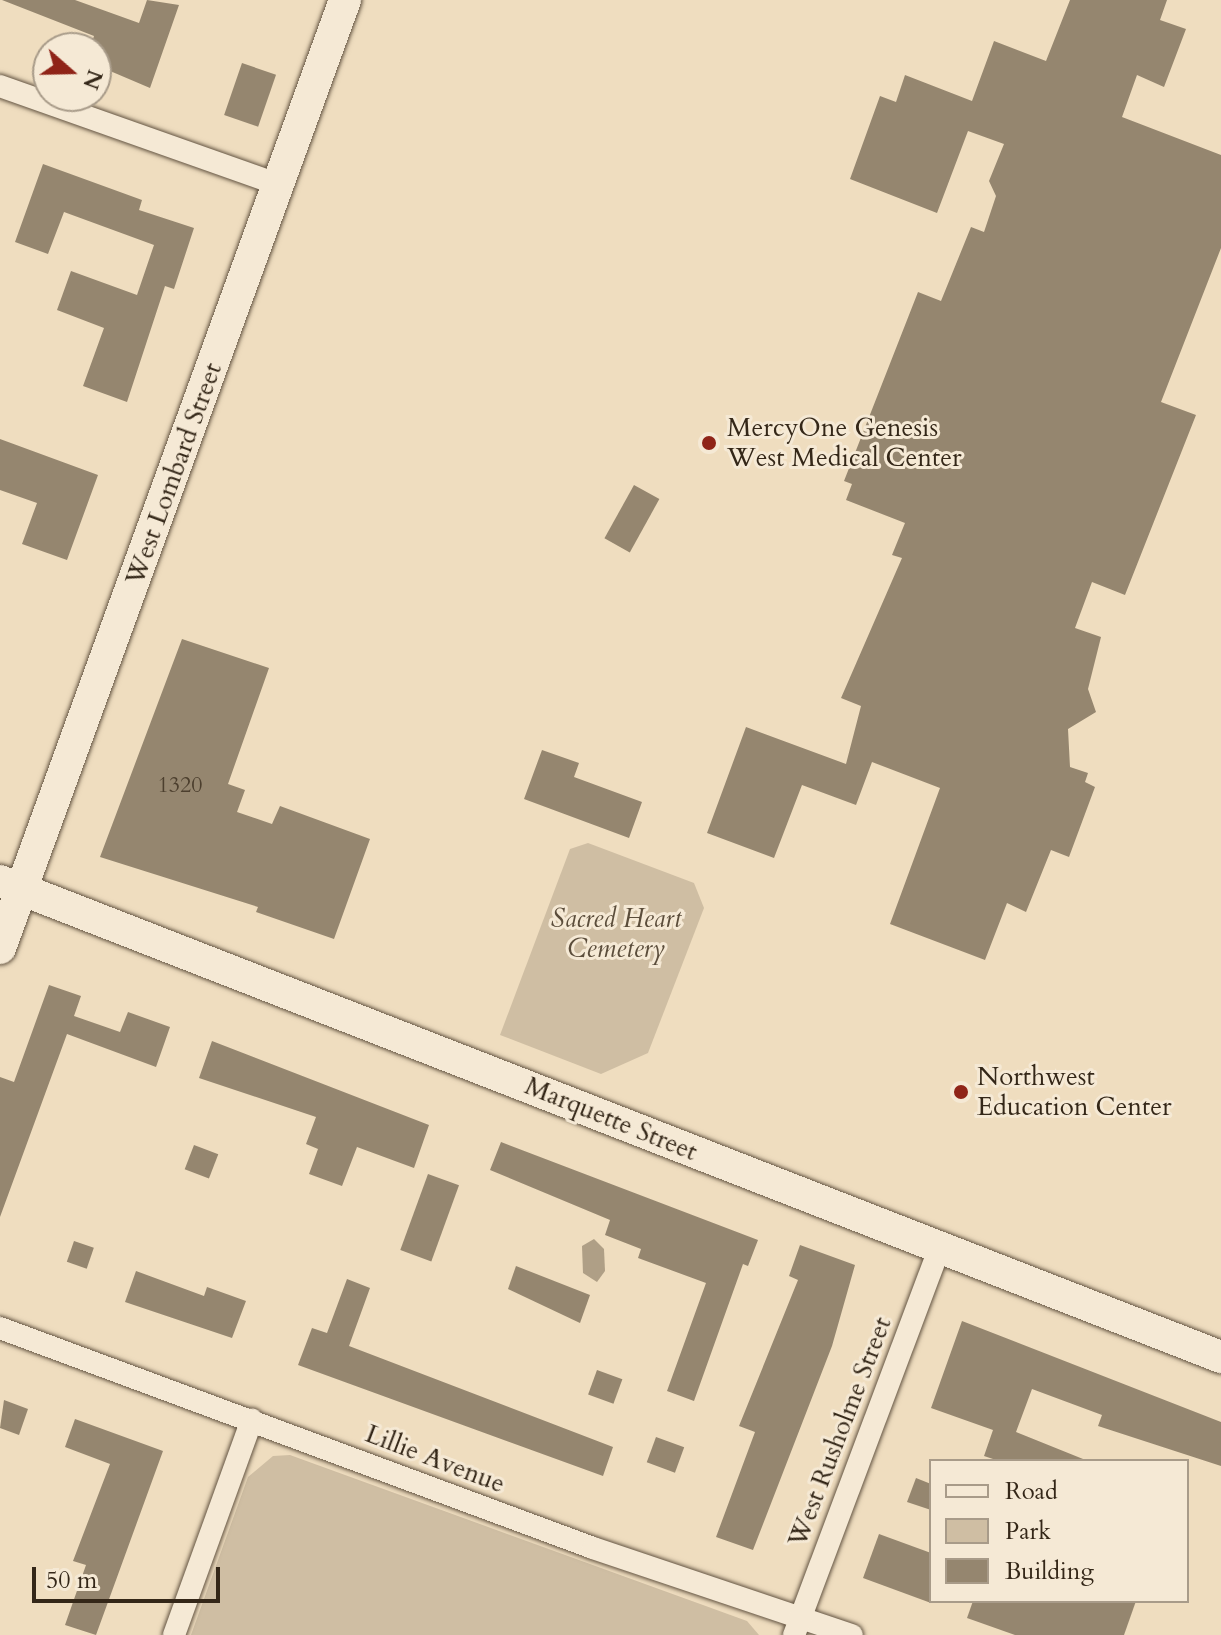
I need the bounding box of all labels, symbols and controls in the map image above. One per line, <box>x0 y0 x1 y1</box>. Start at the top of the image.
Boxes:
north arrow <box>32 32 112 112</box>
text: N <box>75 65 110 94</box>
street label: West Lombard Street <box>119 359 229 589</box>
place label: MercyOne Genesis West Medical Center <box>727 412 962 474</box>
marker: MercyOne Genesis West Medical Center <box>698 432 720 454</box>
house number: 1320 <box>157 773 203 799</box>
park label: Sacred Heart Cemetery <box>551 903 681 964</box>
place label: Northwest Education Center <box>977 1061 1172 1122</box>
street label: Marquette Street <box>520 1070 702 1168</box>
marker: Northwest Education Center <box>952 1083 970 1101</box>
street label: West Rusholme Street <box>782 1313 898 1551</box>
street label: Lillie Avenue <box>361 1418 509 1500</box>
legend <box>929 1459 1189 1603</box>
text: Road <box>1005 1475 1058 1508</box>
text: Park <box>1005 1515 1051 1548</box>
scale bar <box>36 1551 224 1601</box>
text: Building <box>1005 1555 1094 1588</box>
text: 50 m <box>46 1564 97 1597</box>

